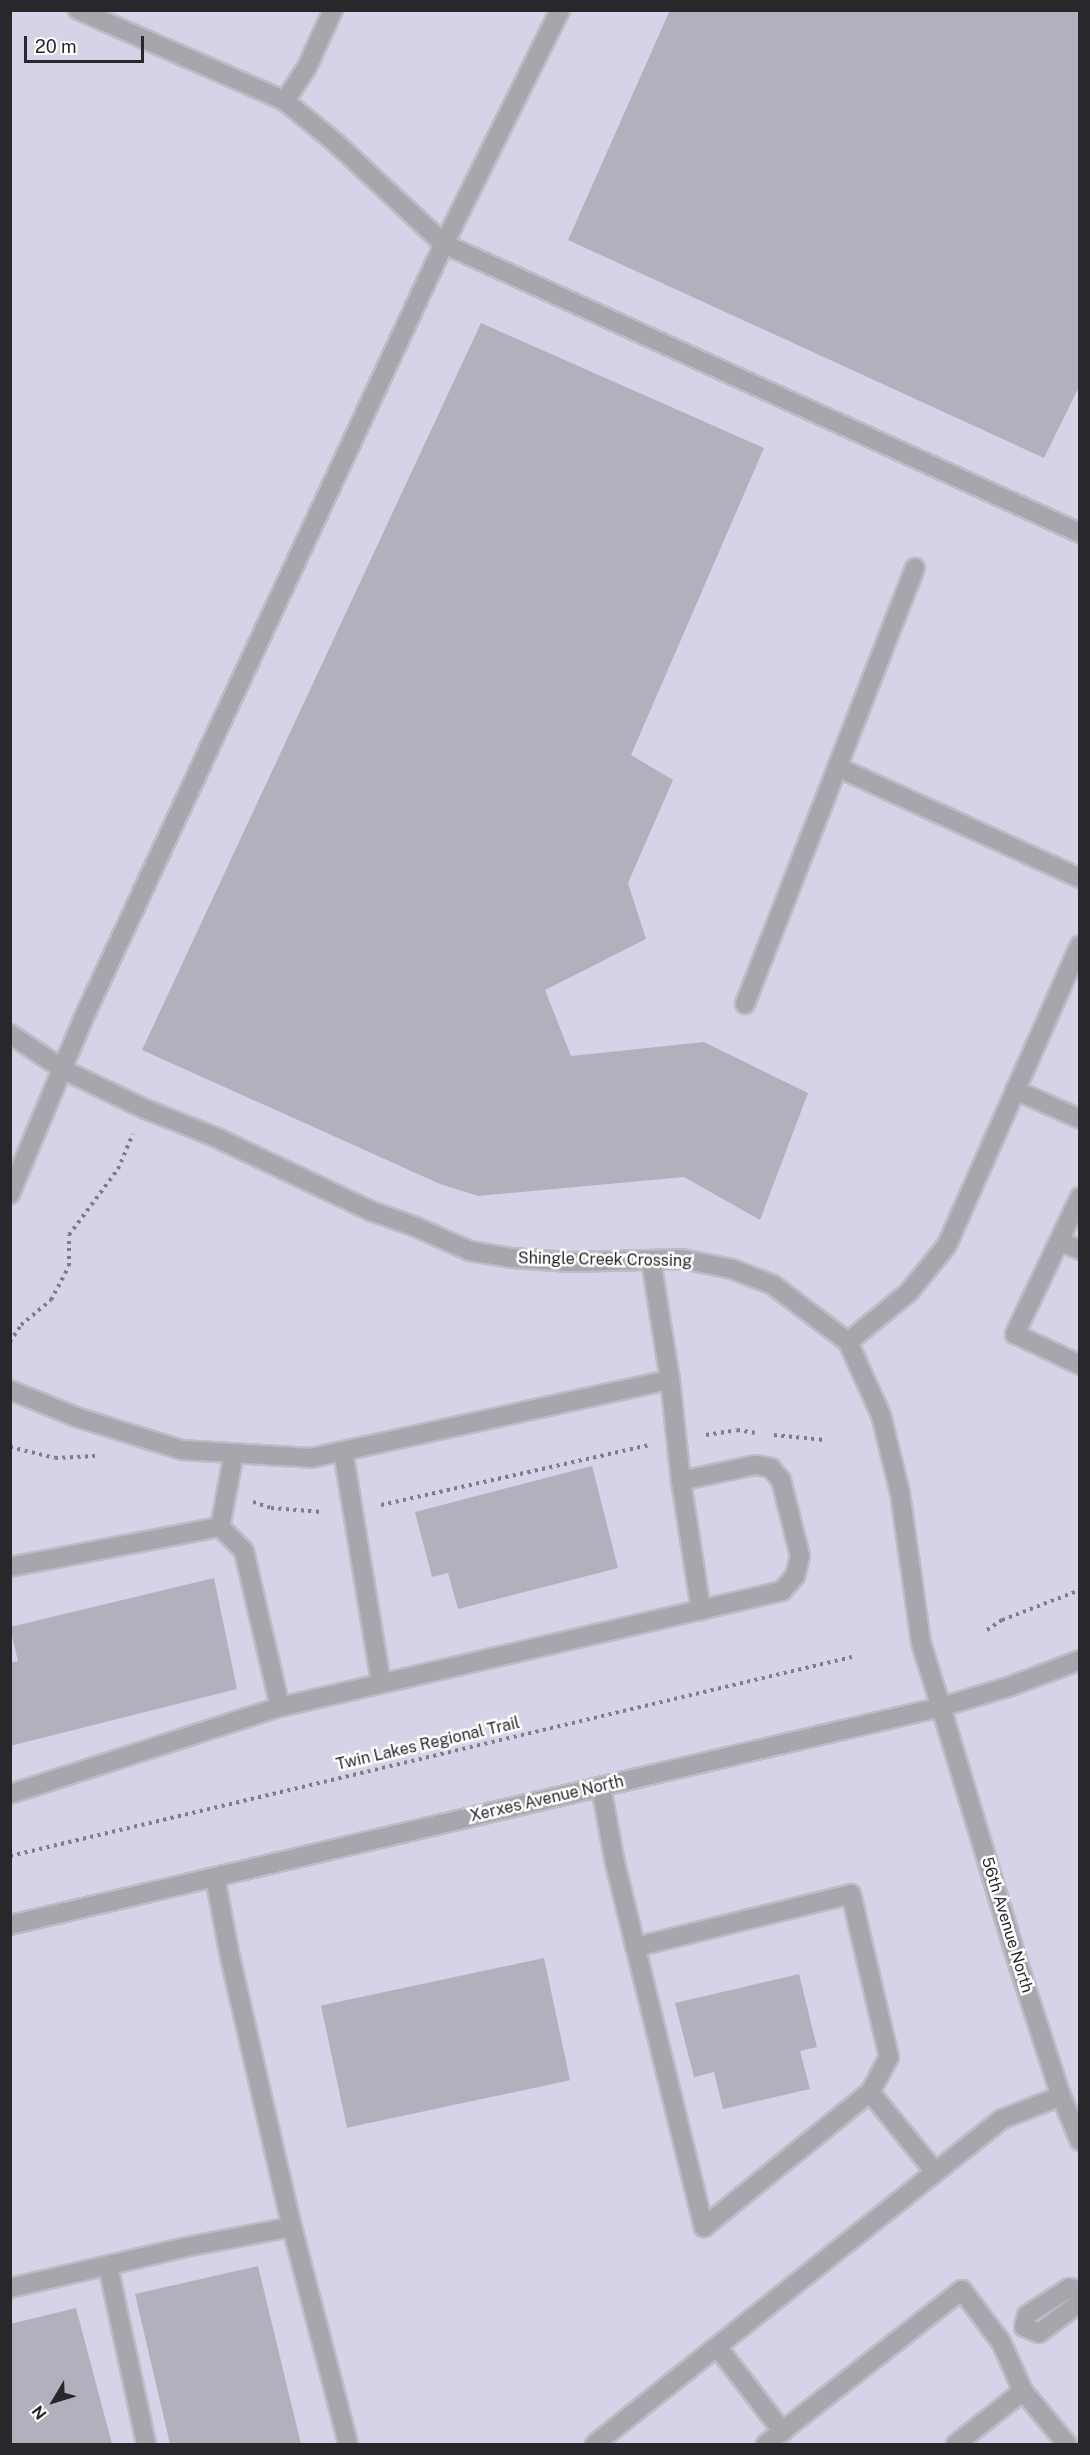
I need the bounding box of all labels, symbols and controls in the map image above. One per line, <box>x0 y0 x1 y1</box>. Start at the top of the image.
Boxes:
scale bar <box>27 24 147 62</box>
text: 20 m <box>35 36 77 57</box>
street label: Shingle Creek Crossing <box>518 1249 692 1271</box>
street label: Twin Lakes Regional Trail <box>334 1714 522 1774</box>
street label: Xerxes Avenue North <box>468 1772 626 1826</box>
street label: 56th Avenue North <box>977 1855 1037 1995</box>
north arrow <box>24 2371 84 2431</box>
text: N <box>28 2402 51 2423</box>

